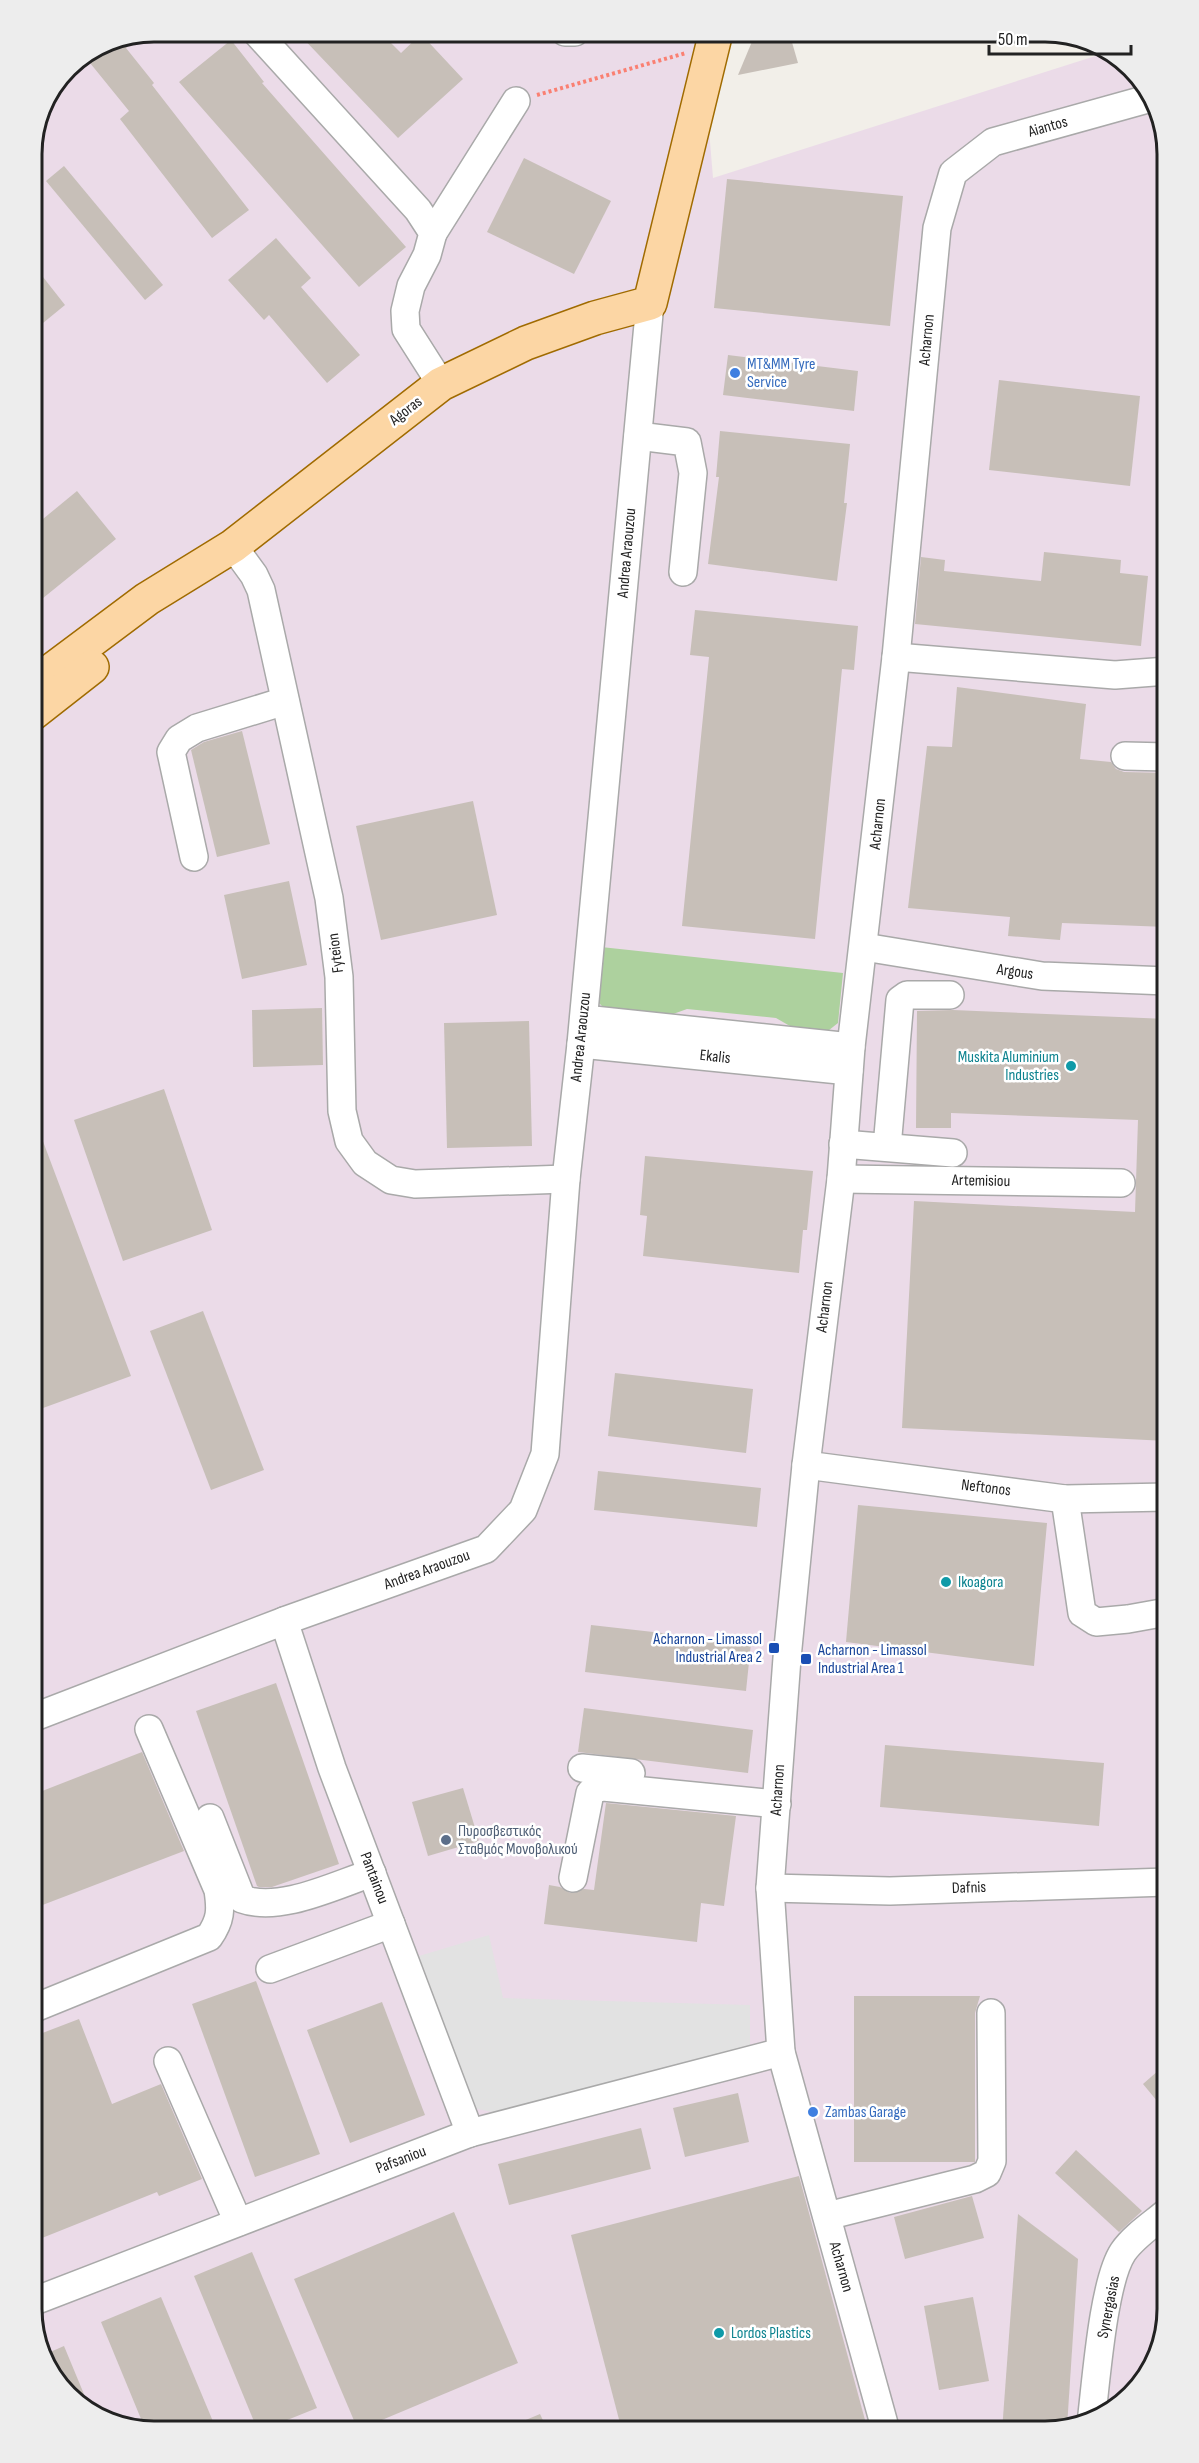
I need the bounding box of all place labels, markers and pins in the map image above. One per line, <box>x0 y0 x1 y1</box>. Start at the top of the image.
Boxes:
place label: MT&MM Tyre Service <box>747 355 815 392</box>
marker: MT&MM Tyre Service <box>728 366 742 380</box>
place label: Muskita Aluminium Industries <box>958 1048 1059 1085</box>
marker: Muskita Aluminium Industries <box>1064 1059 1078 1073</box>
place label: Ikoagora <box>958 1573 1003 1592</box>
marker: Ikoagora <box>939 1575 953 1589</box>
place label: Acharnon - Limassol Industrial Area 2 <box>652 1630 762 1667</box>
marker: Acharnon - Limassol Industrial Area 2 <box>767 1641 781 1655</box>
place label: Acharnon - Limassol Industrial Area 1 <box>817 1641 927 1678</box>
marker: Acharnon - Limassol Industrial Area 1 <box>799 1652 813 1666</box>
place label: Πυροσβεστικός Σταθμός Μονοβολικού <box>458 1822 578 1859</box>
marker: Πυροσβεστικός Σταθμός Μονοβολικού <box>439 1833 453 1847</box>
place label: Zambas Garage <box>825 2103 906 2122</box>
marker: Zambas Garage <box>806 2105 820 2119</box>
place label: Lordos Plastics <box>731 2324 811 2343</box>
marker: Lordos Plastics <box>712 2326 726 2340</box>

